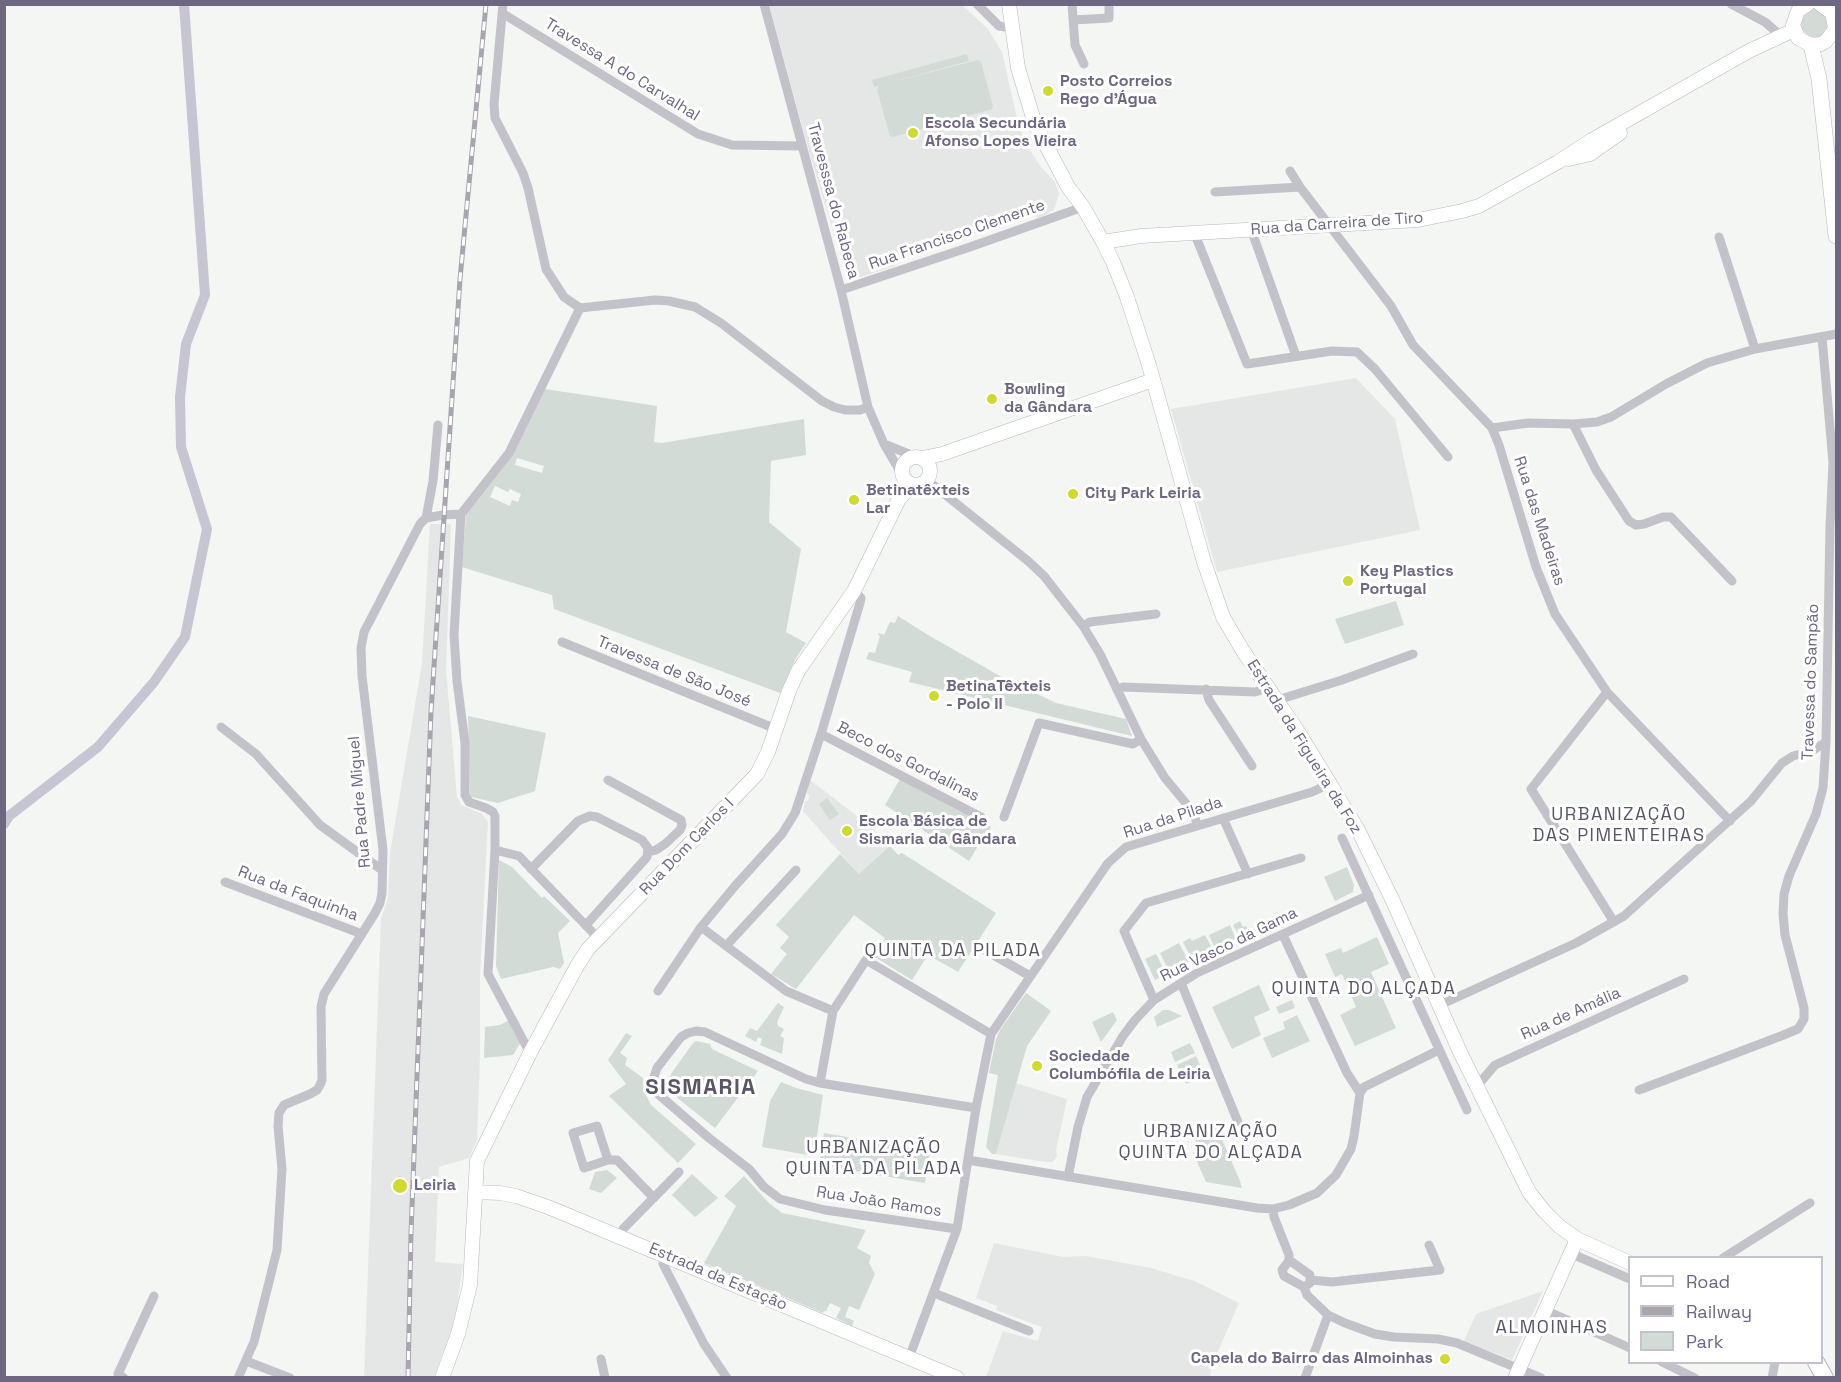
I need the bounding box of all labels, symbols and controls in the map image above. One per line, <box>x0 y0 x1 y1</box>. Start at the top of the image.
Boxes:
street label: Travessa A do Carvalhal <box>541 14 703 126</box>
place label: Posto Correios Rego d'Água <box>1060 72 1172 110</box>
marker: Posto Correios Rego d'Água <box>1041 84 1055 98</box>
place label: Escola Secundária Afonso Lopes Vieira <box>925 114 1077 152</box>
street label: Travesssa do Rabeca <box>803 121 863 281</box>
marker: Escola Secundária Afonso Lopes Vieira <box>906 126 920 140</box>
street label: Rua Francisco Clemente <box>866 196 1048 274</box>
street label: Rua da Carreira de Tiro <box>1250 208 1424 240</box>
place label: Bowling da Gândara <box>1004 380 1092 418</box>
marker: Bowling da Gândara <box>985 392 999 406</box>
street label: Rua das Madeiras <box>1509 454 1569 588</box>
place label: Betinatêxteis Lar <box>866 481 970 519</box>
place label: City Park Leiria <box>1085 484 1201 504</box>
marker: City Park Leiria <box>1066 487 1080 501</box>
marker: Betinatêxteis Lar <box>847 493 861 507</box>
place label: Key Plastics Portugal <box>1360 562 1454 600</box>
marker: Key Plastics Portugal <box>1341 574 1355 588</box>
street label: Travessa do Sampão <box>1799 603 1823 761</box>
street label: Travessa de São José <box>594 632 754 712</box>
street label: Estrada da Figueira da Foz <box>1242 656 1366 838</box>
place label: BetinaTêxteis - Polo II <box>946 677 1051 715</box>
marker: BetinaTêxteis - Polo II <box>927 689 941 703</box>
street label: Beco dos Gordalinas <box>834 718 982 806</box>
street label: Rua Padre Miguel <box>345 735 375 869</box>
street label: Rua da Pilada <box>1121 793 1225 843</box>
street label: Rua Dom Carlos I <box>636 795 738 899</box>
district label: URBANIZAÇÃO DAS PIMENTEIRAS <box>1533 804 1705 846</box>
place label: Escola Básica de Sismaria da Gândara <box>859 812 1016 850</box>
marker: Escola Básica de Sismaria da Gândara <box>840 824 854 838</box>
street label: Rua da Faquinha <box>235 862 361 926</box>
street label: Rua Vasco da Gama <box>1157 903 1301 987</box>
district label: QUINTA DA PILADA <box>865 940 1041 962</box>
district label: QUINTA DO ALÇADA <box>1272 978 1456 1000</box>
street label: Rua de Amália <box>1518 983 1624 1045</box>
place label: Sociedade Columbófila de Leiria <box>1049 1047 1210 1085</box>
marker: Sociedade Columbófila de Leiria <box>1030 1059 1044 1073</box>
district label: SISMARIA <box>645 1075 757 1101</box>
district label: URBANIZAÇÃO QUINTA DO ALÇADA <box>1119 1121 1303 1164</box>
district label: URBANIZAÇÃO QUINTA DA PILADA <box>786 1137 962 1180</box>
place label: Leiria <box>414 1176 456 1196</box>
marker: Leiria <box>391 1177 409 1195</box>
street label: Rua João Ramos <box>815 1183 943 1221</box>
street label: Estrada da Estação <box>646 1239 790 1315</box>
legend <box>1628 1256 1823 1364</box>
text: Road <box>1686 1270 1730 1293</box>
text: Railway <box>1686 1300 1752 1323</box>
district label: ALMOINHAS <box>1496 1317 1608 1339</box>
text: Park <box>1686 1330 1723 1353</box>
place label: Capela do Bairro das Almoinhas <box>1191 1349 1433 1369</box>
marker: Capela do Bairro das Almoinhas <box>1438 1352 1452 1366</box>

